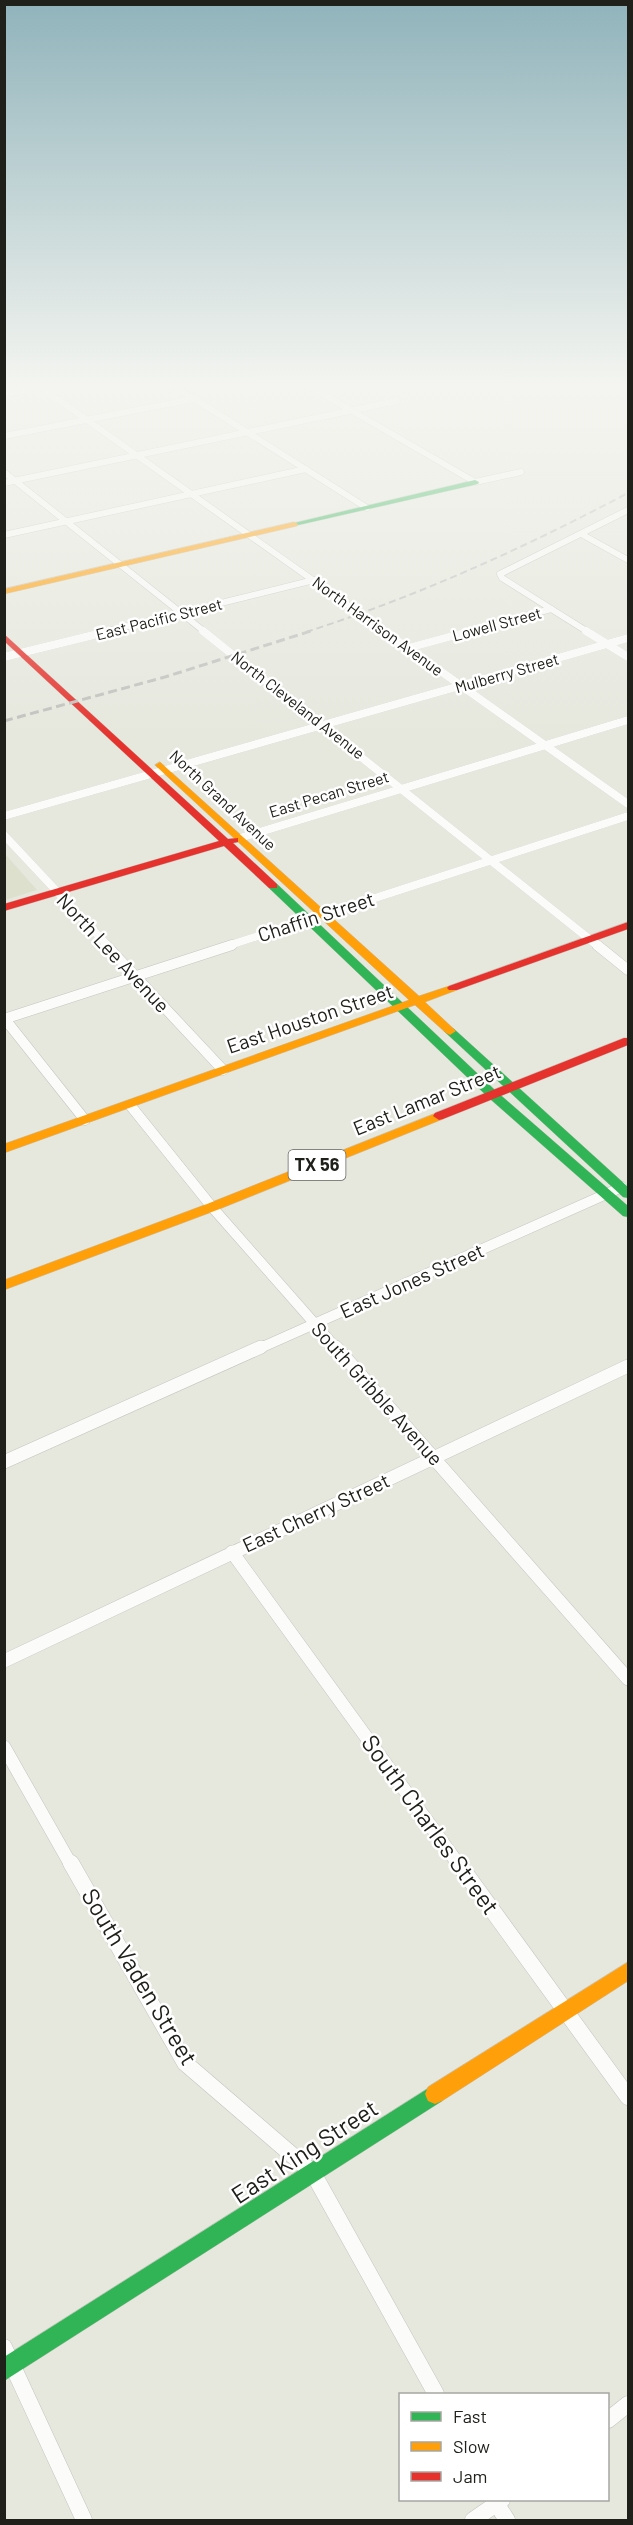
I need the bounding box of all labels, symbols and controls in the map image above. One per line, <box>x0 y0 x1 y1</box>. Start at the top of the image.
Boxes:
street label: North Harrison Avenue <box>309 572 447 679</box>
street label: East Pacific Street <box>94 594 224 643</box>
street label: Lowell Street <box>450 602 544 645</box>
street label: North Cleveland Avenue <box>228 647 369 763</box>
street label: Mulberry Street <box>453 649 561 696</box>
street label: North Grand Avenue <box>166 746 280 854</box>
street label: East Pecan Street <box>267 766 391 821</box>
street label: Chaffin Street <box>254 886 377 946</box>
street label: North Lee Avenue <box>52 888 175 1017</box>
street label: East Houston Street <box>223 978 396 1058</box>
street label: East Lamar Street <box>349 1058 504 1140</box>
road number: TX 56 <box>288 1150 346 1180</box>
street label: East Jones Street <box>336 1238 487 1323</box>
street label: South Gribble Avenue <box>307 1317 448 1470</box>
street label: East Cherry Street <box>238 1467 393 1557</box>
street label: South Charles Street <box>356 1729 506 1920</box>
street label: South Vaden Street <box>76 1883 204 2070</box>
street label: East King Street <box>226 2093 383 2209</box>
legend <box>399 2393 609 2501</box>
text: Fast <box>453 2405 487 2427</box>
text: Slow <box>453 2435 490 2457</box>
text: Jam <box>453 2465 487 2487</box>

